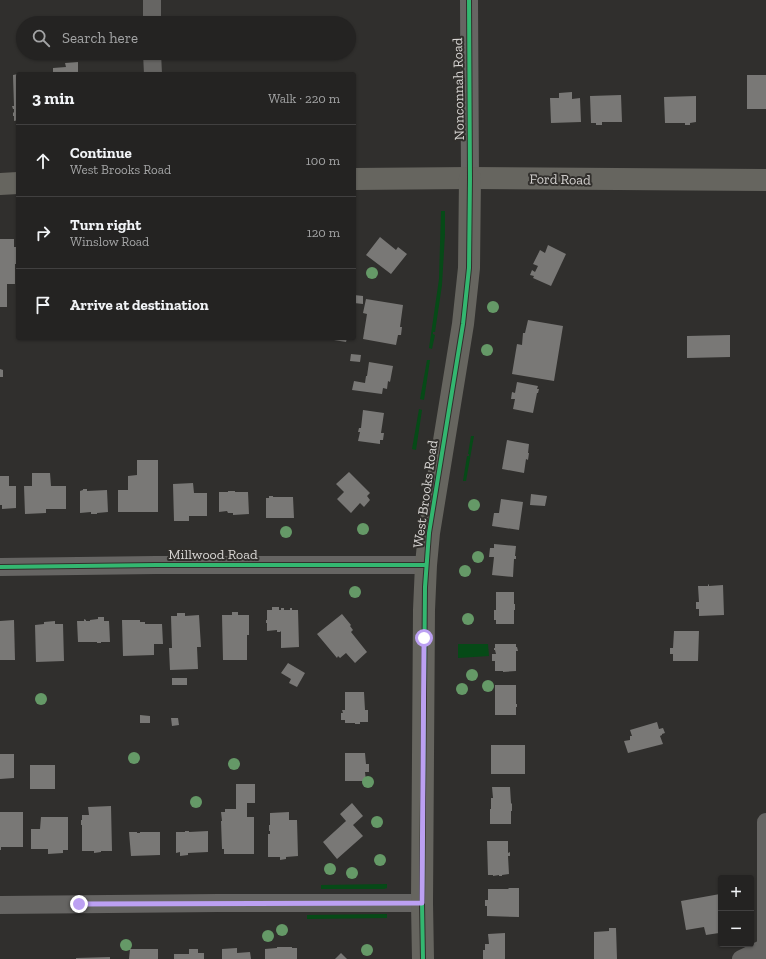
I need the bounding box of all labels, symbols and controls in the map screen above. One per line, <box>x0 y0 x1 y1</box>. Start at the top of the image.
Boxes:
search box <box>16 16 356 60</box>
icon: search <box>30 27 52 49</box>
text: Search here <box>62 29 138 47</box>
street label: Nonconnah Road <box>449 37 468 140</box>
text: 3 min <box>32 88 74 108</box>
text: Walk · 220 m <box>268 91 340 106</box>
text: Continue <box>70 144 132 162</box>
icon: ahead <box>32 150 54 172</box>
text: 100 m <box>306 153 340 168</box>
text: West Brooks Road <box>70 162 171 177</box>
street label: Ford Road <box>529 170 591 189</box>
text: Turn right <box>70 216 141 234</box>
icon: right <box>32 222 54 244</box>
text: 120 m <box>307 225 340 240</box>
text: Winslow Road <box>70 234 149 249</box>
icon: arrive <box>32 294 54 316</box>
text: Arrive at destination <box>70 296 209 314</box>
street label: West Brooks Road <box>409 439 442 549</box>
street label: Millwood Road <box>168 546 258 563</box>
route start <box>415 629 433 647</box>
map controls <box>718 875 754 947</box>
button: + <box>718 875 754 911</box>
route end <box>70 895 88 913</box>
button: − <box>718 911 754 947</box>

